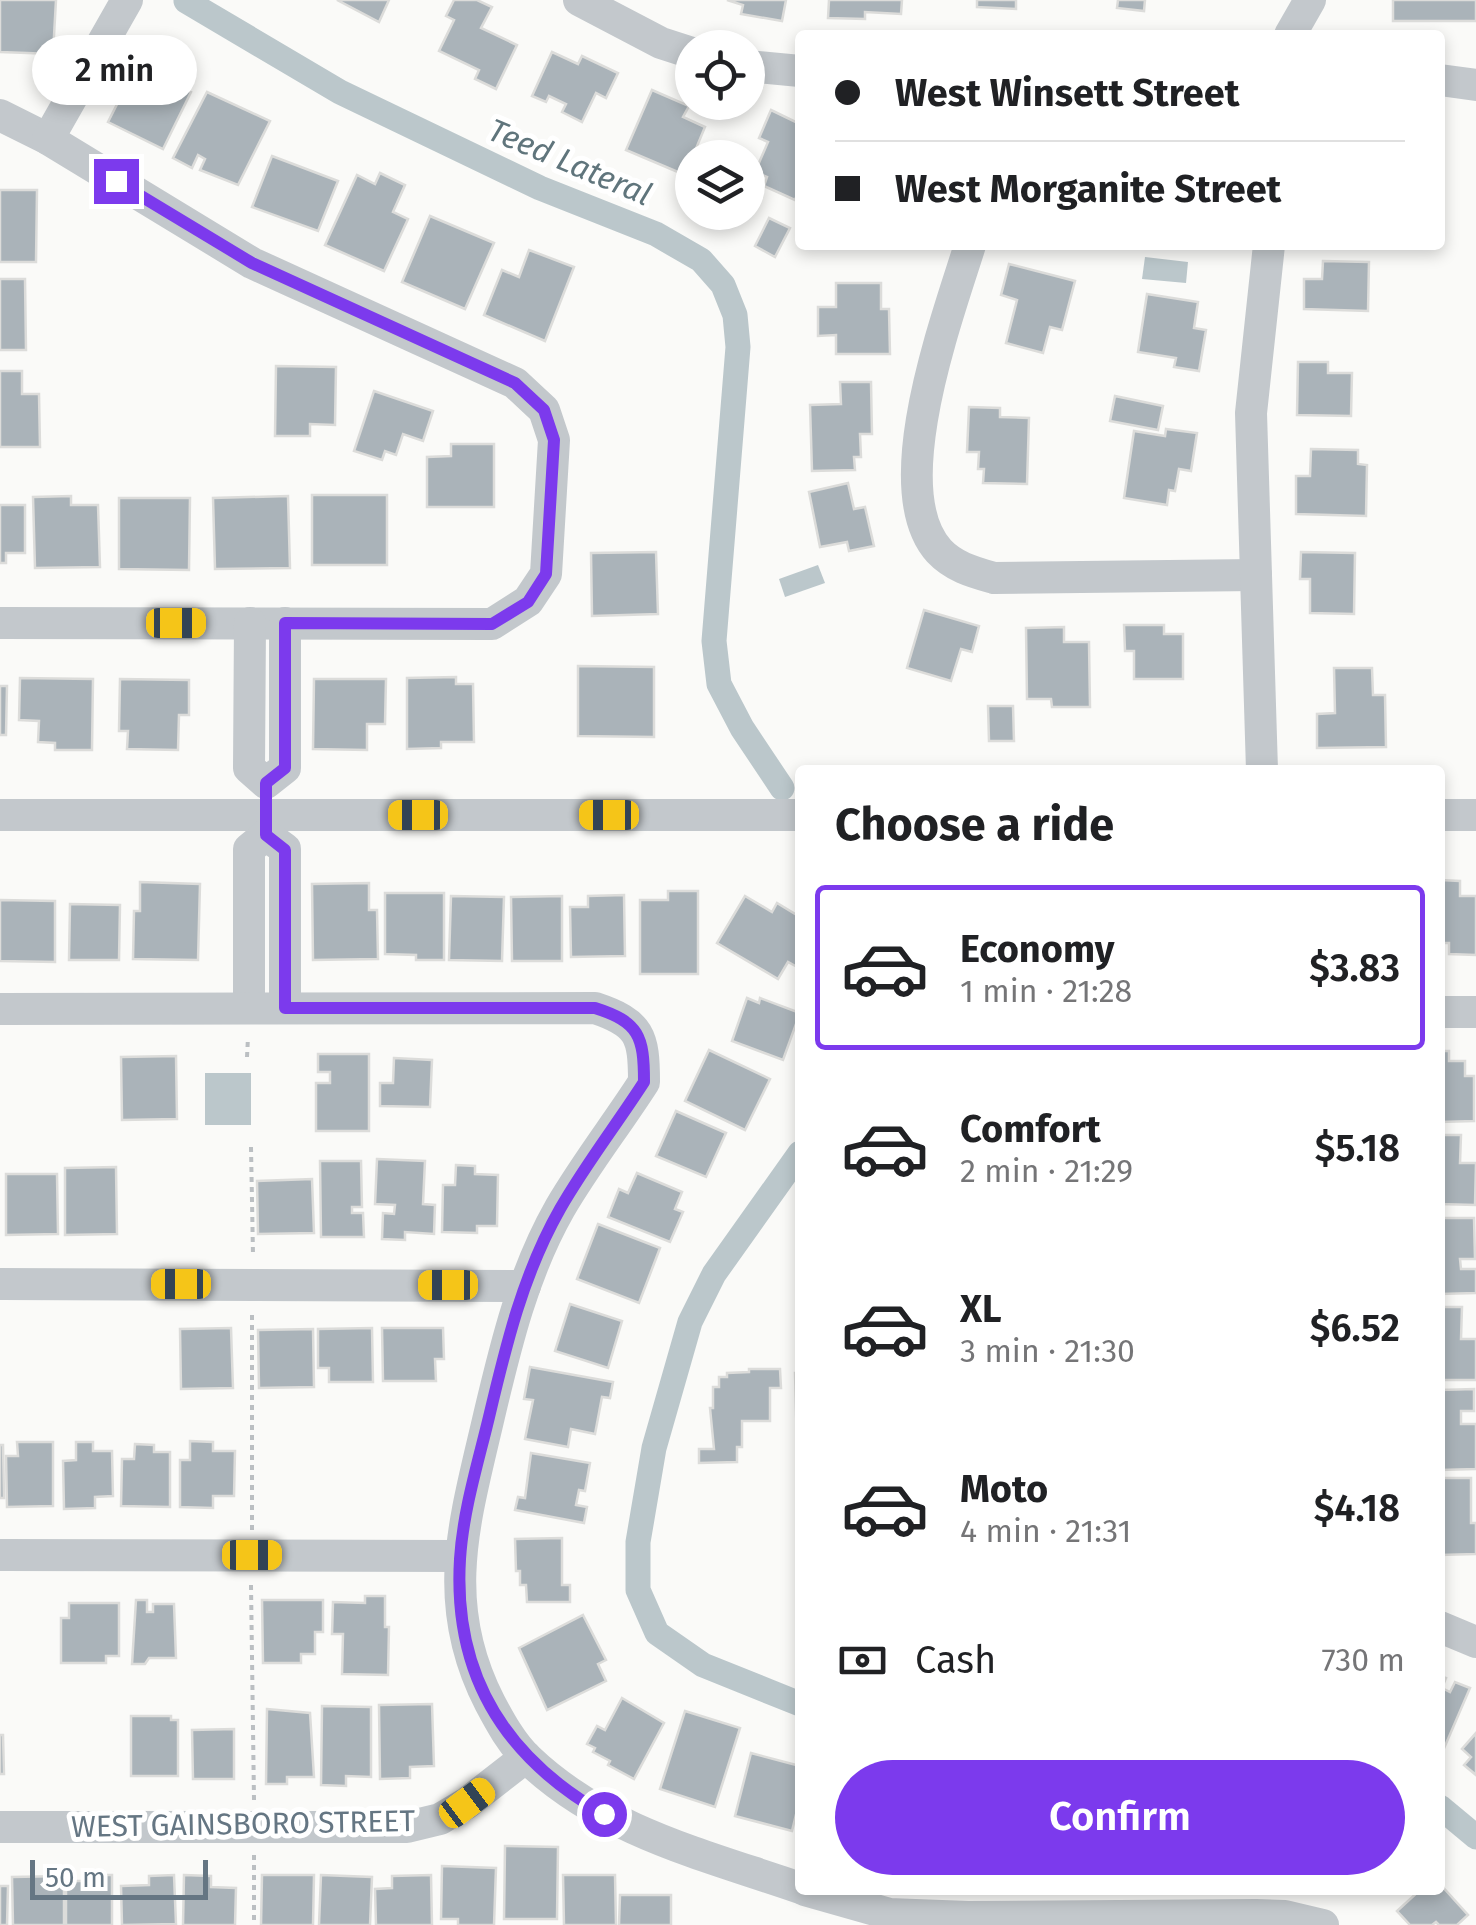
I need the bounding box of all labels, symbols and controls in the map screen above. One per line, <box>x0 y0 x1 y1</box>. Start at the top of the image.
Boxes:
map controls <box>675 30 765 230</box>
button: locate <box>675 30 765 120</box>
callout: 2 min <box>34 36 198 106</box>
text: 2 min <box>75 51 154 89</box>
text: West Winsett Street <box>895 70 1239 116</box>
water label: Teed Lateral <box>483 111 657 213</box>
button: layers <box>675 140 765 230</box>
route end <box>94 159 139 204</box>
text: West Morganite Street <box>895 166 1281 212</box>
car <box>146 608 206 638</box>
text: Choose a ride <box>835 798 1114 852</box>
car <box>388 800 448 830</box>
car <box>579 800 639 830</box>
icon: car <box>840 923 930 1013</box>
text: Economy <box>960 926 1115 972</box>
text: $3.83 <box>1309 945 1400 991</box>
text: 1 min · 21:28 <box>960 972 1132 1010</box>
icon: car <box>840 1103 930 1193</box>
text: Comfort <box>960 1106 1101 1152</box>
text: $5.18 <box>1315 1125 1400 1171</box>
text: 2 min · 21:29 <box>960 1152 1133 1190</box>
car <box>151 1269 211 1299</box>
car <box>418 1270 478 1300</box>
icon: car <box>840 1283 930 1373</box>
text: XL <box>960 1286 1002 1332</box>
text: $6.52 <box>1310 1305 1400 1351</box>
text: 3 min · 21:30 <box>960 1332 1135 1370</box>
icon: car <box>840 1463 930 1553</box>
text: Moto <box>960 1466 1048 1512</box>
text: $4.18 <box>1314 1485 1400 1531</box>
text: 4 min · 21:31 <box>960 1512 1131 1550</box>
car <box>222 1540 282 1570</box>
icon: cash <box>835 1633 890 1688</box>
text: Cash <box>915 1637 996 1683</box>
text: 730 m <box>1321 1641 1405 1679</box>
button: Confirm <box>835 1760 1405 1875</box>
car <box>434 1773 500 1833</box>
route start <box>582 1792 627 1837</box>
street label: WEST GAINSBORO STREET <box>71 1803 416 1845</box>
scale bar <box>30 1855 208 1900</box>
text: 50 m <box>45 1861 106 1894</box>

